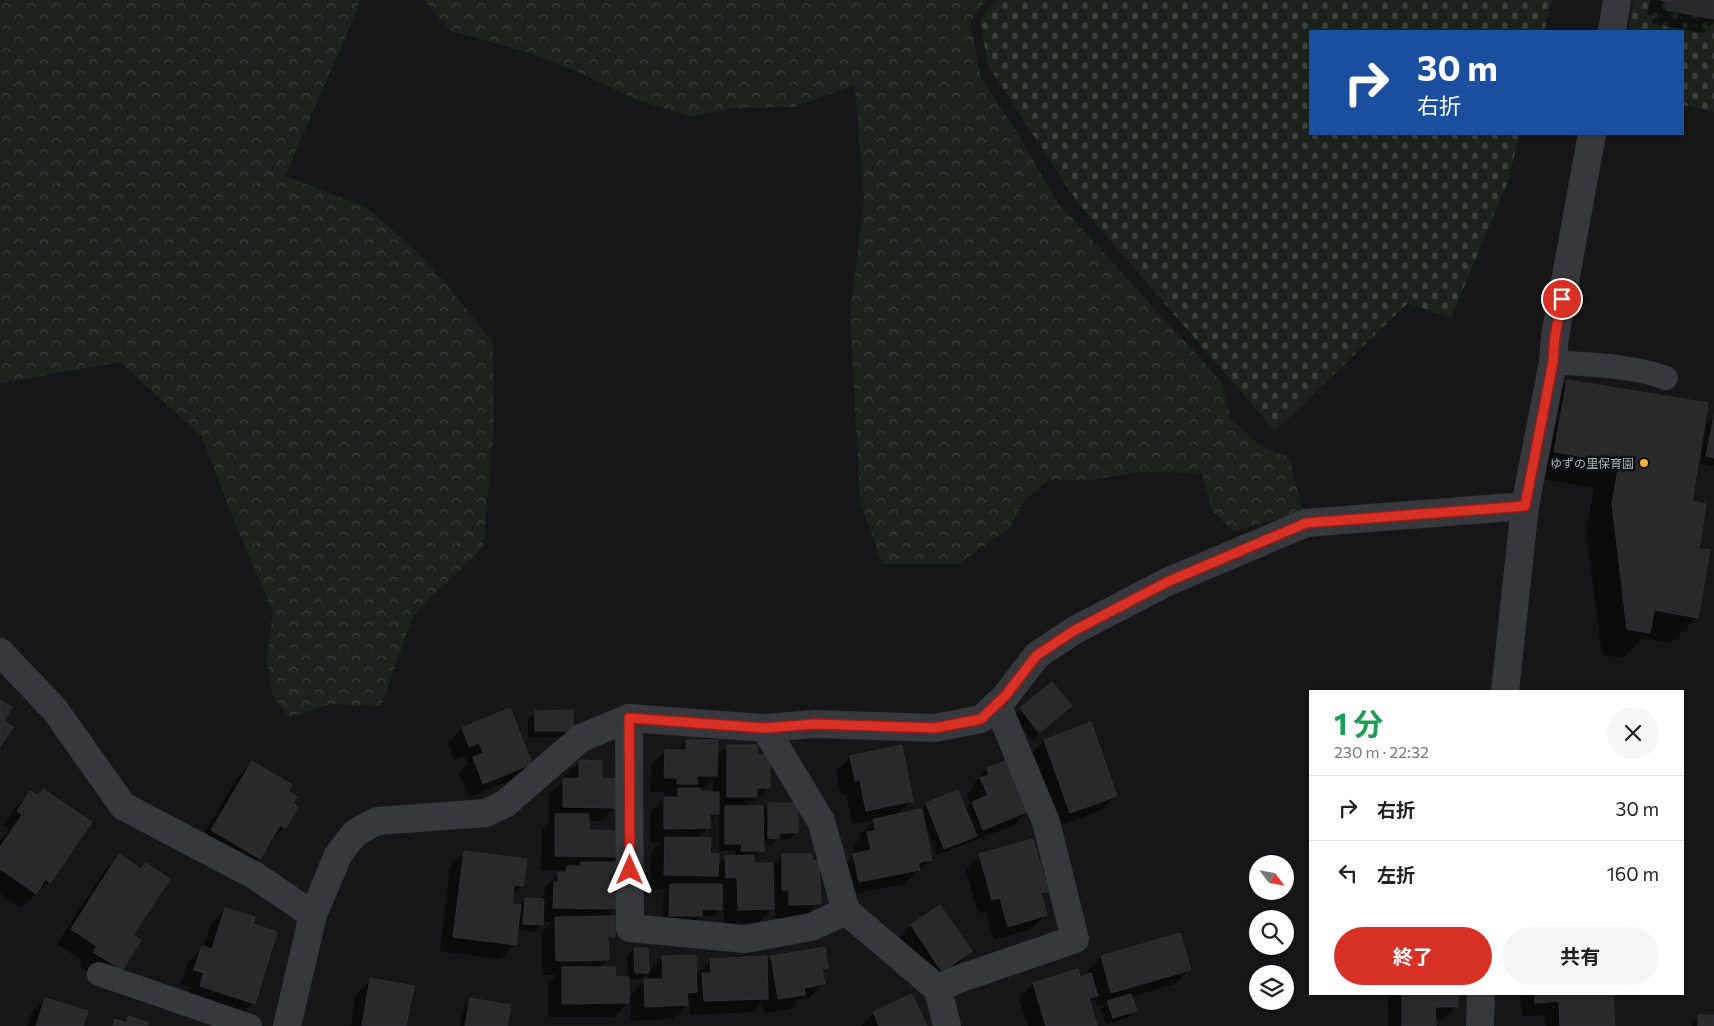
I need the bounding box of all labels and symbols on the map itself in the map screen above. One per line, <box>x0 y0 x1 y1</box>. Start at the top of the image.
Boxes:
pin <box>1541 278 1583 320</box>
place label: ゆずの里保育園 <box>1550 456 1634 470</box>
marker: ゆずの里保育園 <box>1638 457 1650 469</box>
position arrow <box>603 843 655 895</box>
north arrow <box>1249 855 1294 900</box>

